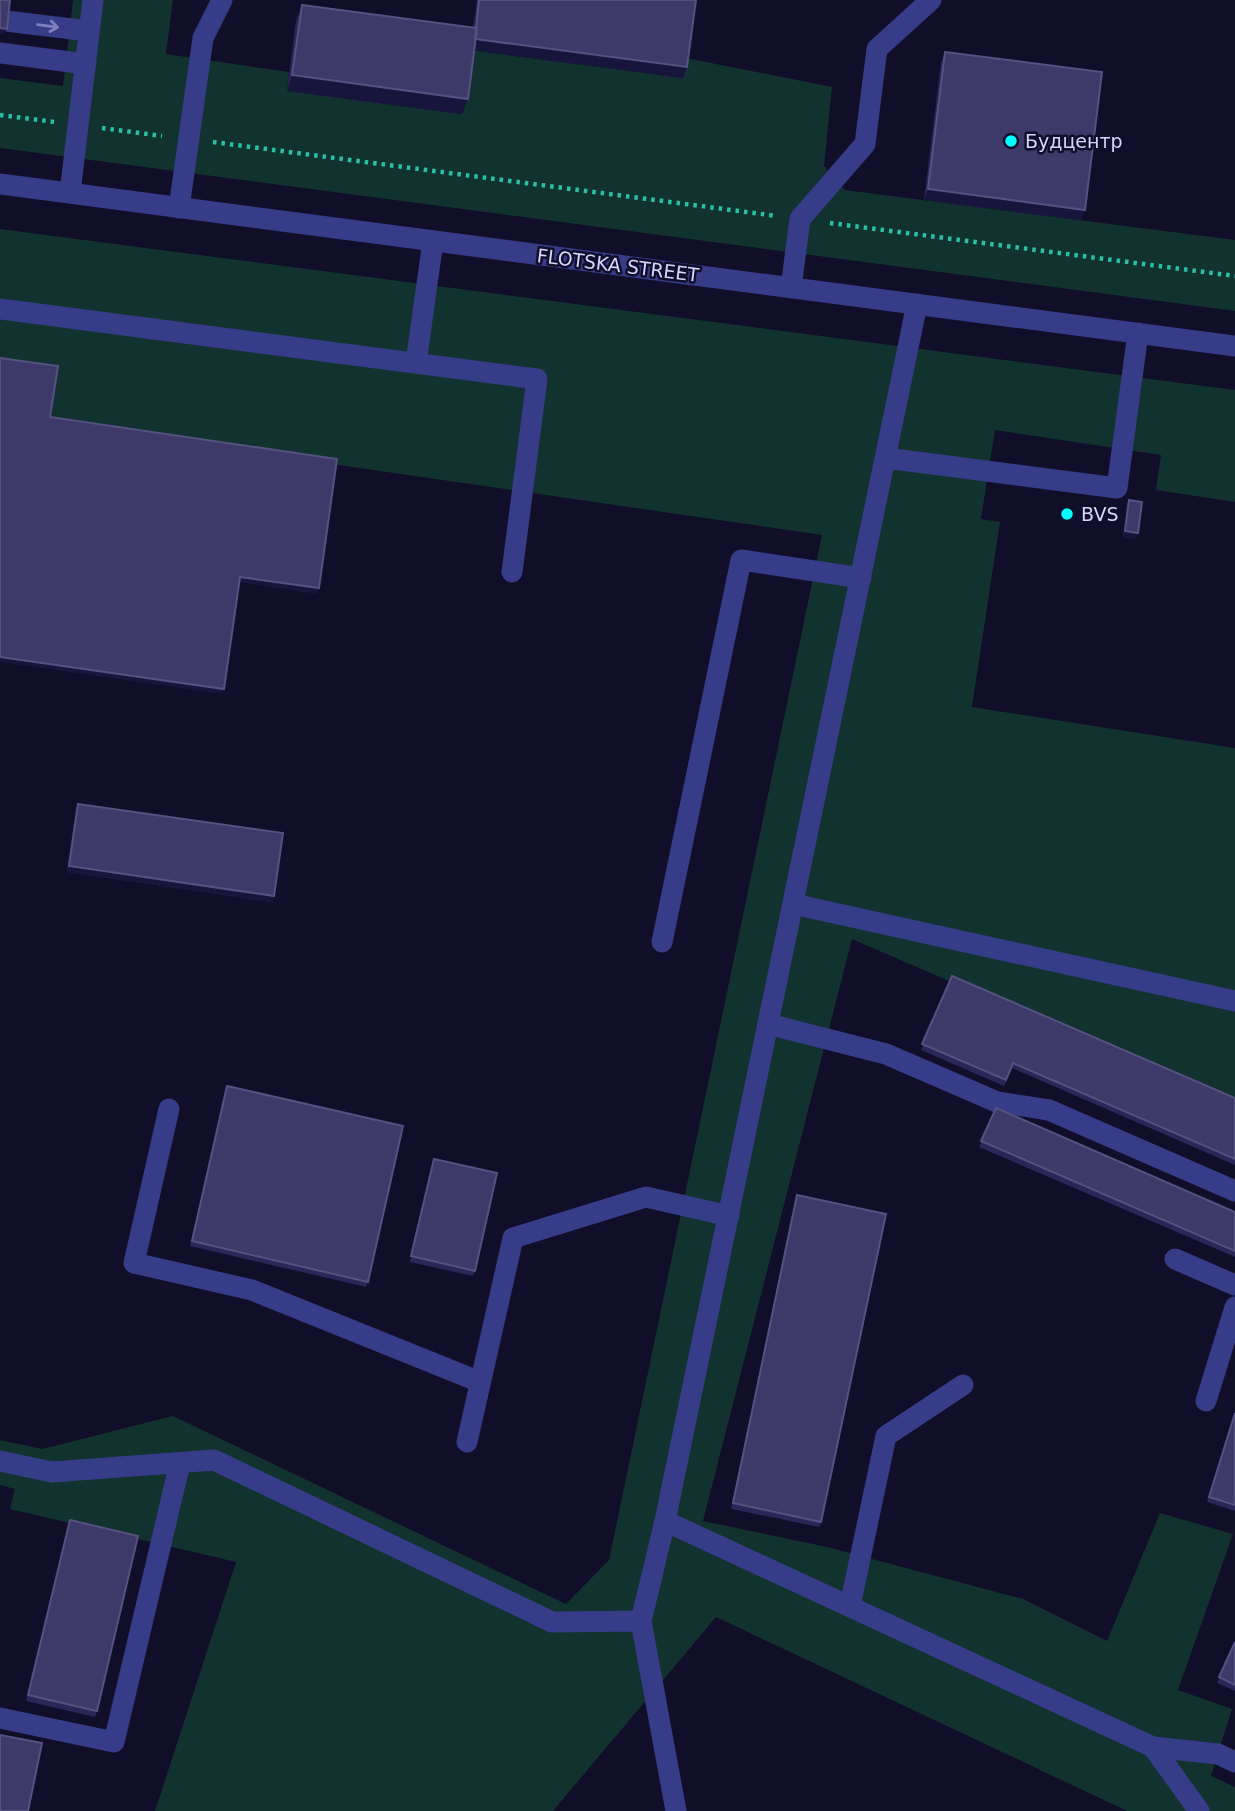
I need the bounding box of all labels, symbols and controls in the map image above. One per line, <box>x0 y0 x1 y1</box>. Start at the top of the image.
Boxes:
one-way arrow <box>36 20 59 33</box>
place label: Будцентр <box>1025 130 1123 152</box>
marker: Будцентр <box>1003 133 1019 149</box>
street label: FLOTSKA STREET <box>536 244 701 286</box>
place label: BVS <box>1081 503 1119 525</box>
marker: BVS <box>1059 506 1075 522</box>

